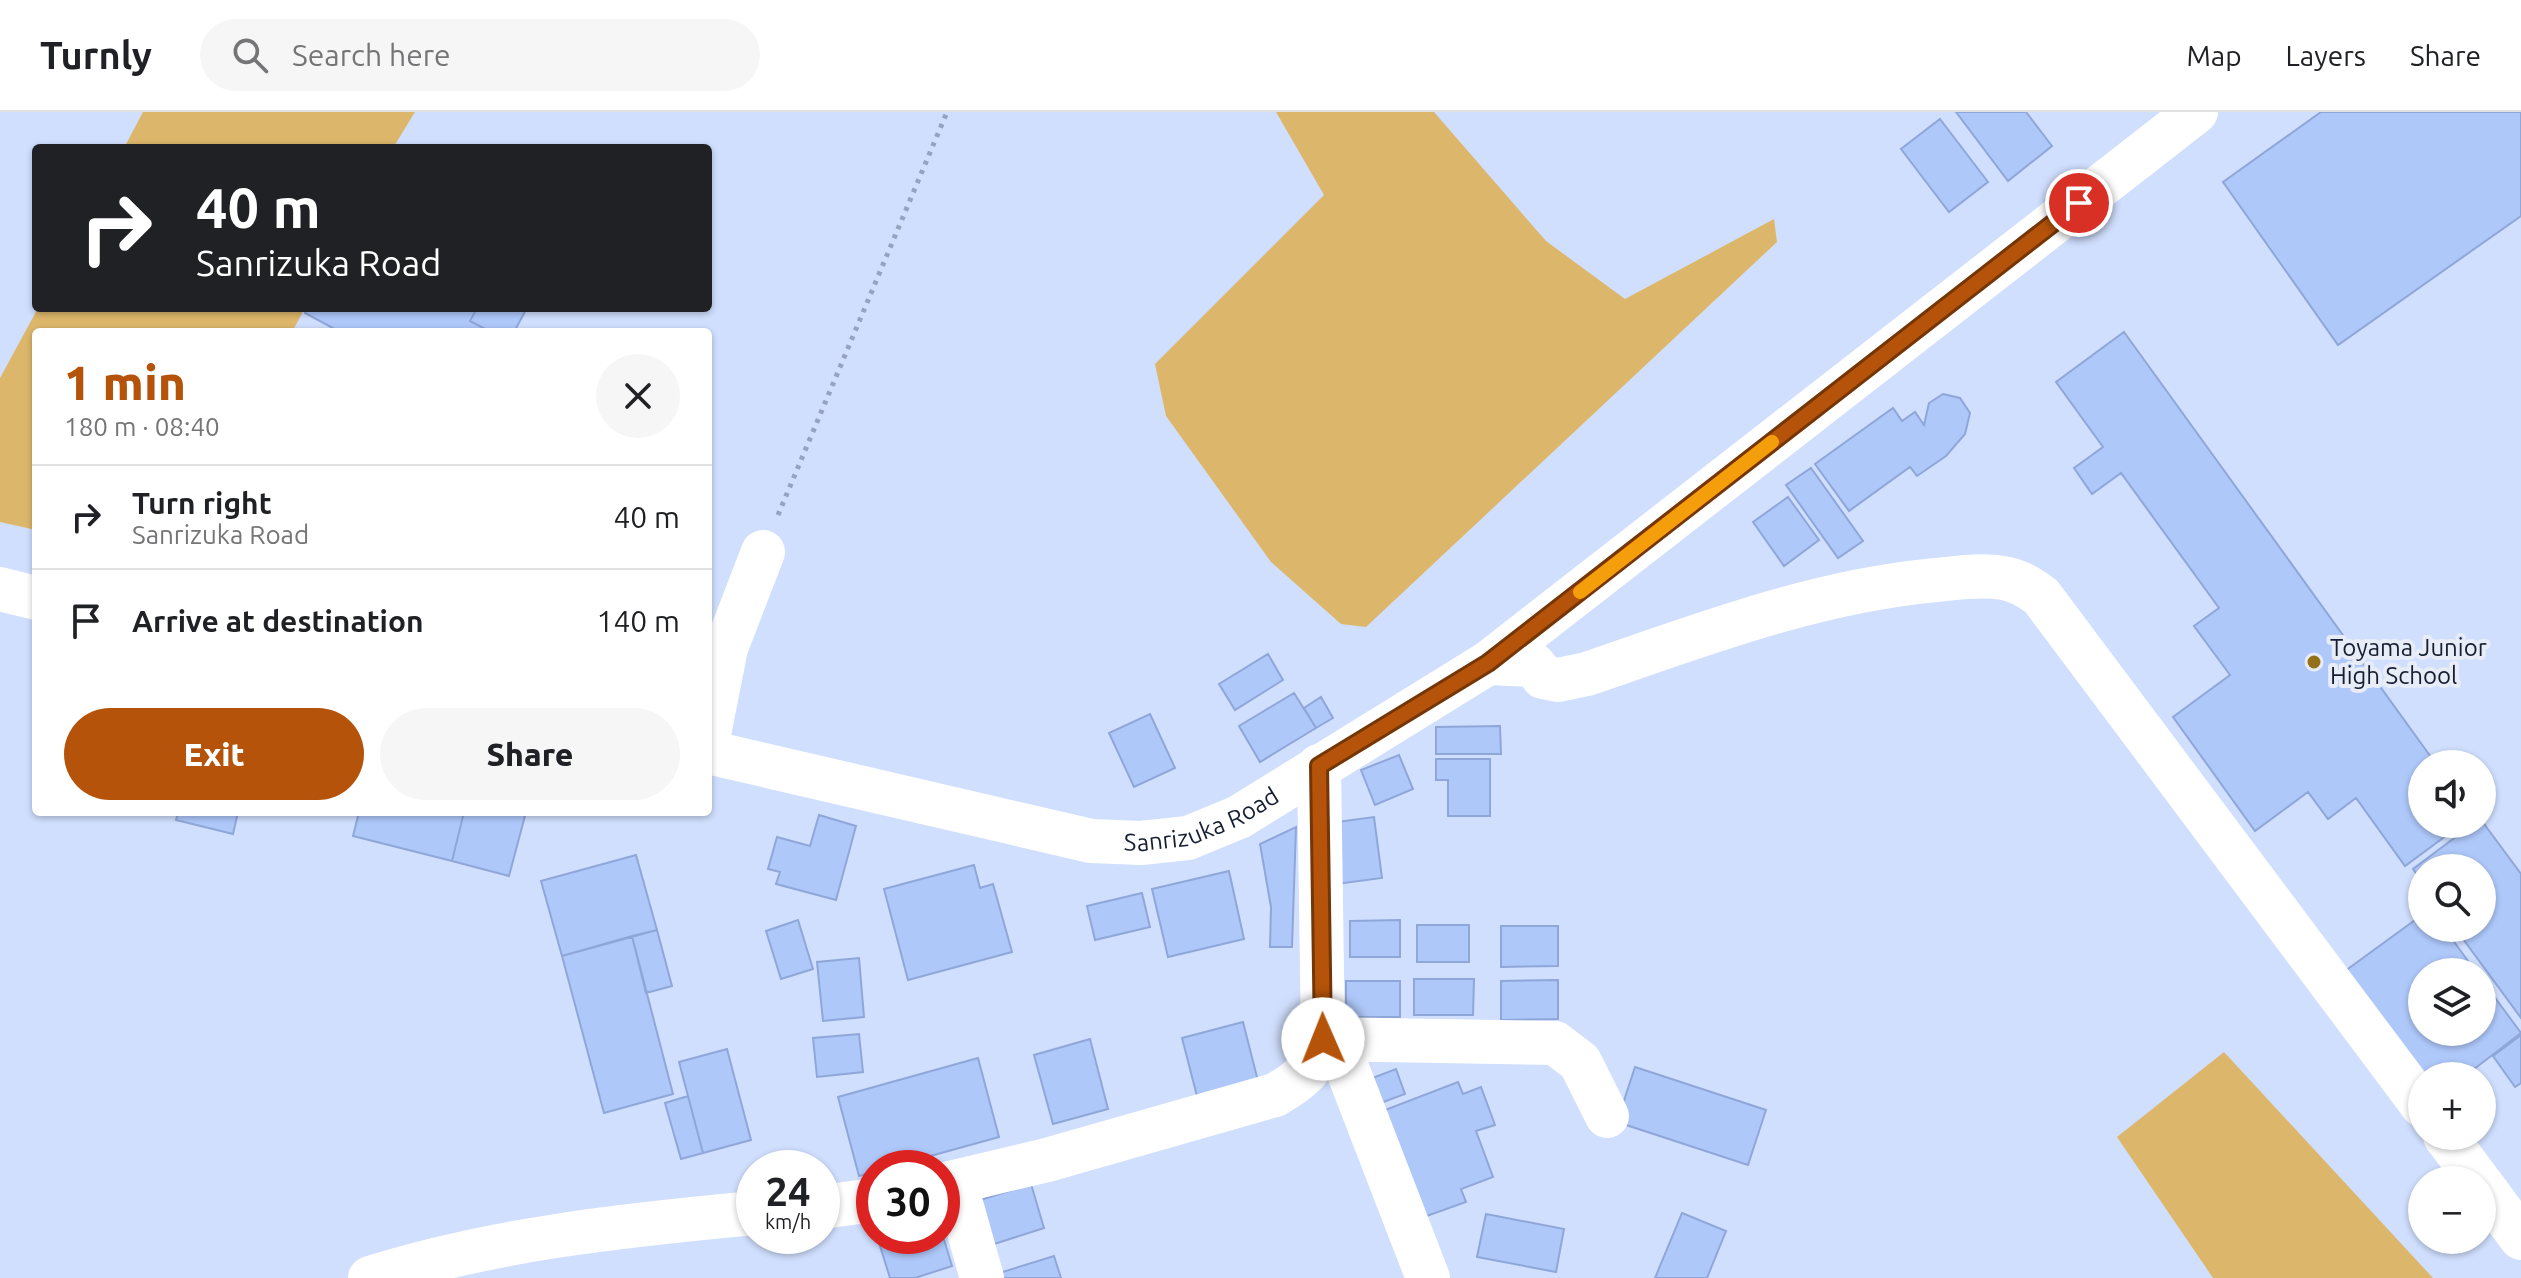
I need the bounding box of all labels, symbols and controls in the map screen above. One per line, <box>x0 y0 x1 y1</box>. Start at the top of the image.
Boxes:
search box <box>200 19 760 91</box>
icon: search <box>228 33 272 77</box>
text: Turnly <box>40 34 152 76</box>
text: Search here <box>292 38 451 72</box>
text: Map <box>2186 40 2242 71</box>
text: Layers <box>2286 40 2366 71</box>
text: Share <box>2410 40 2481 71</box>
pin <box>2045 169 2113 237</box>
icon: right <box>64 176 168 280</box>
text: 40 m <box>196 176 321 239</box>
icon: arrive <box>2057 181 2101 225</box>
text: Sanrizuka Road <box>196 242 441 283</box>
button: close <box>596 354 680 438</box>
text: 1 min <box>64 355 186 409</box>
text: 180 m · 08:40 <box>64 412 220 441</box>
text: Turn right <box>132 486 272 520</box>
icon: right <box>64 495 108 539</box>
text: 40 m <box>613 500 680 534</box>
text: Sanrizuka Road <box>132 520 309 549</box>
icon: arrive <box>64 599 108 643</box>
text: Arrive at destination <box>132 604 424 638</box>
text: 140 m <box>596 604 680 638</box>
place label: Toyama Junior High School <box>2330 634 2487 689</box>
marker: Toyama Junior High School <box>2305 653 2323 671</box>
button: Exit <box>64 708 364 800</box>
button: Share <box>380 708 680 800</box>
map controls <box>2408 750 2496 1254</box>
button: sound <box>2408 750 2496 838</box>
street label: Sanrizuka Road <box>1123 782 1283 856</box>
button: search <box>2408 854 2496 942</box>
button: layers <box>2408 958 2496 1046</box>
position arrow <box>1281 997 1365 1081</box>
button: + <box>2408 1062 2496 1150</box>
speed limit sign: 30 <box>856 1150 960 1254</box>
button: − <box>2408 1166 2496 1254</box>
text: 24 <box>765 1169 811 1214</box>
text: km/h <box>765 1210 811 1233</box>

